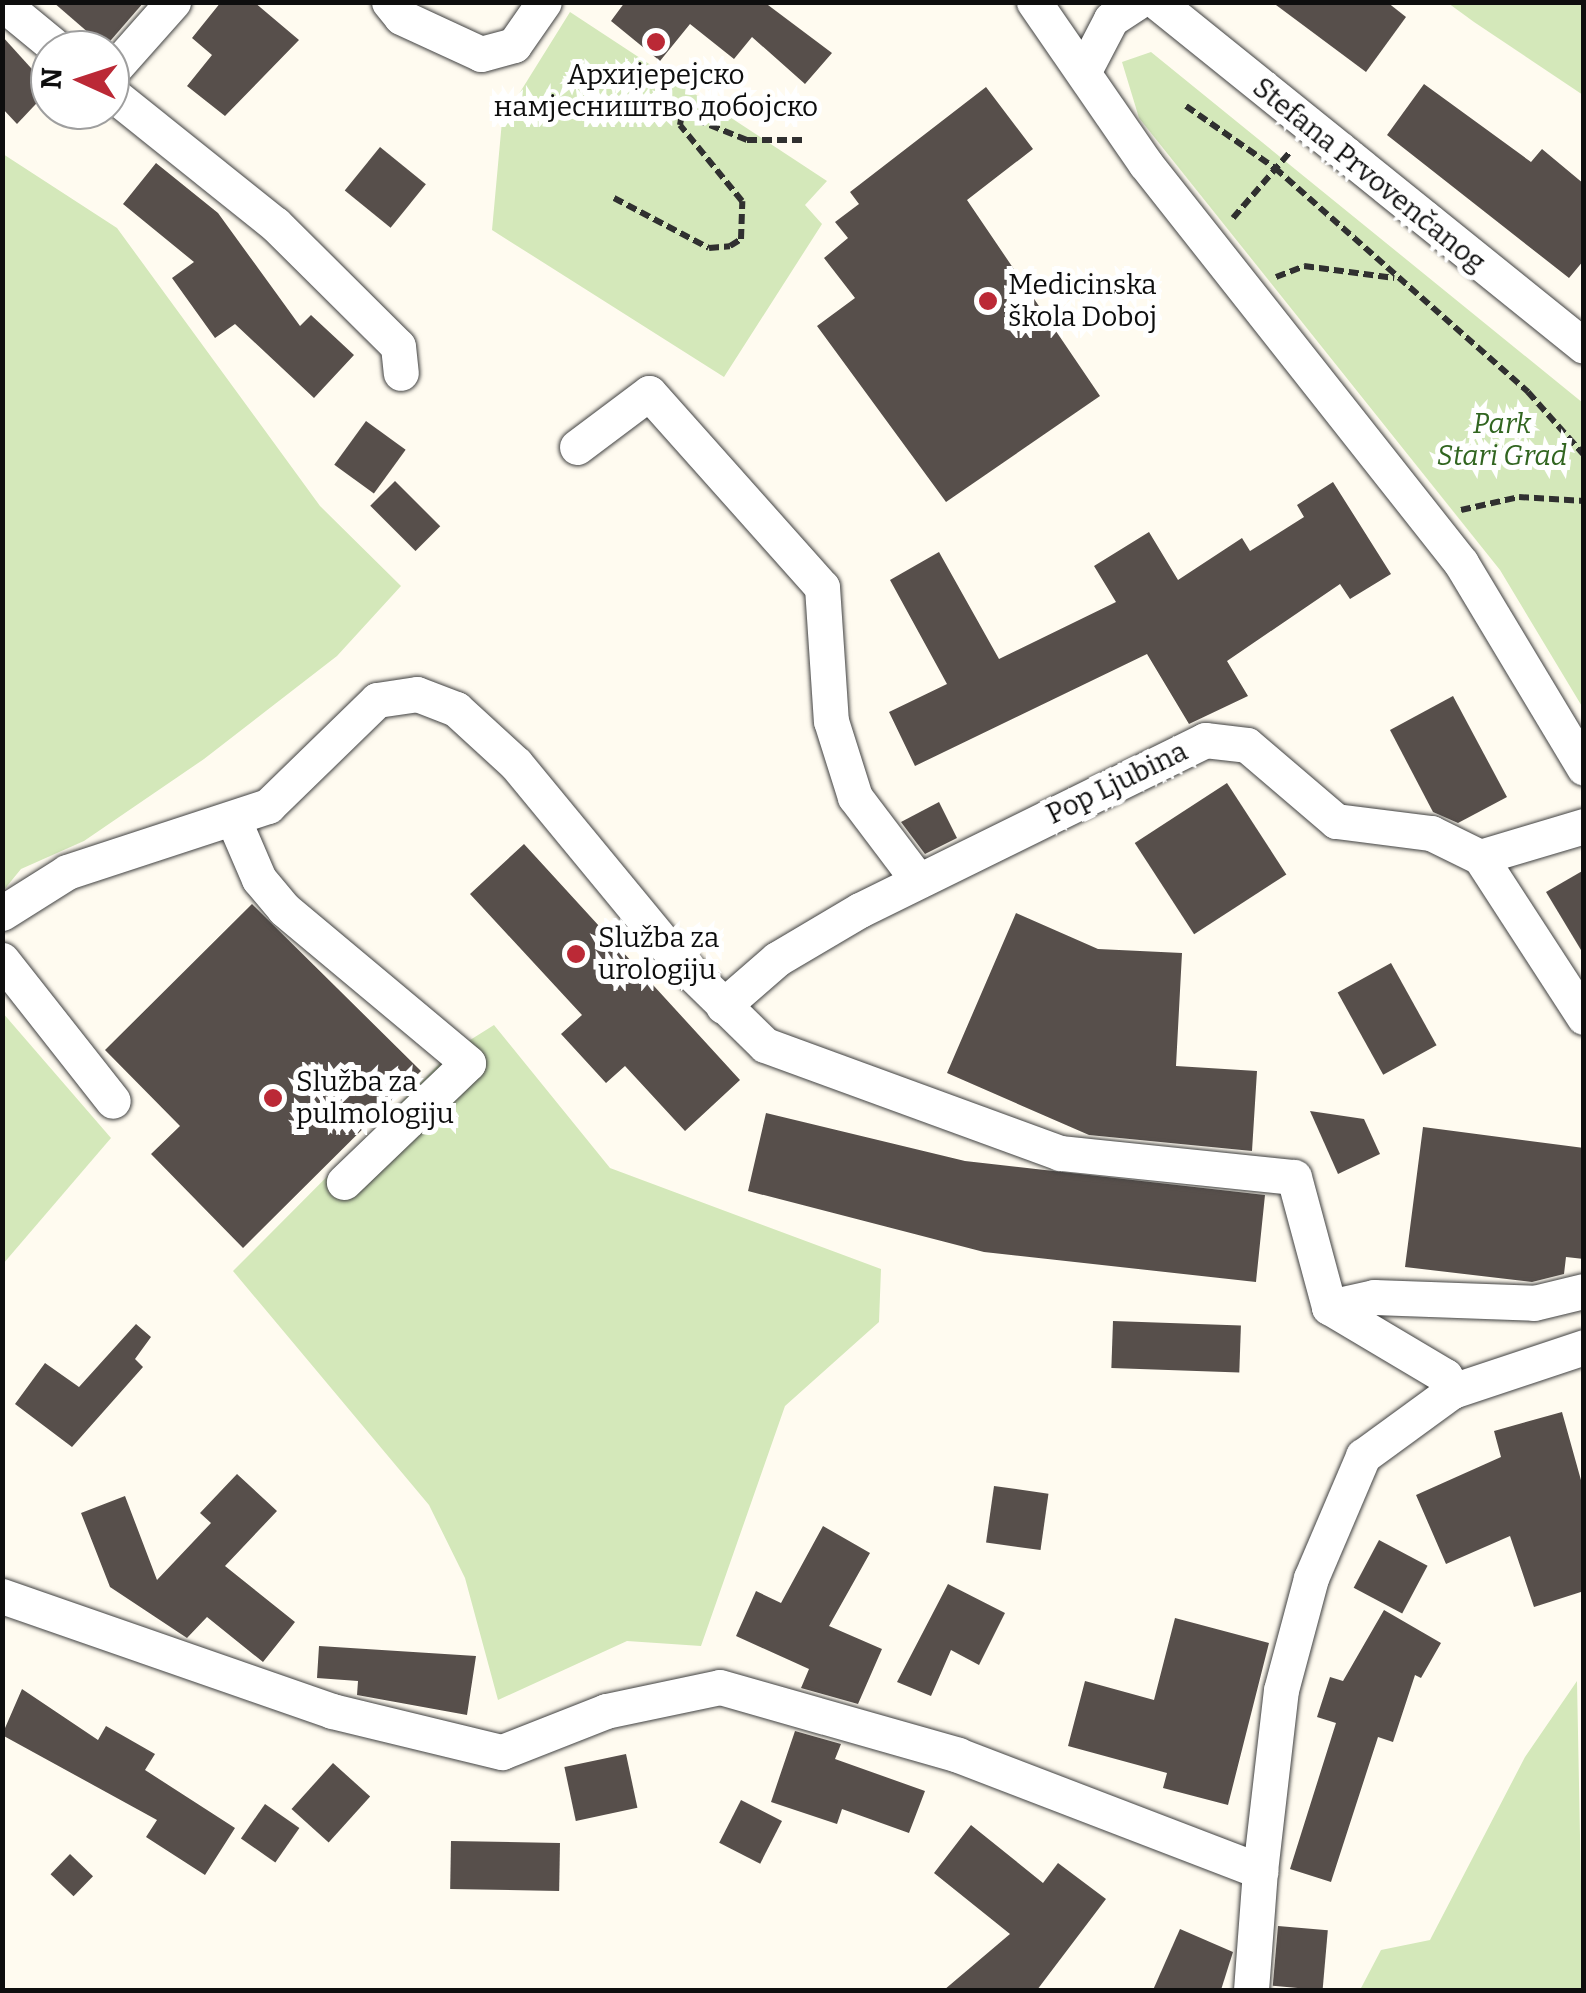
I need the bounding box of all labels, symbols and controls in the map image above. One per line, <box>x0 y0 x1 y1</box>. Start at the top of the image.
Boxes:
north arrow <box>30 30 130 130</box>
marker: Архијерејско намјесништво добојско <box>645 31 667 53</box>
place label: Архијерејско намјесништво добојско <box>494 58 818 124</box>
text: N <box>34 67 69 90</box>
street label: Stefana Prvovenčanog <box>1246 71 1492 279</box>
place label: Medicinska škola Doboj <box>1008 268 1157 334</box>
marker: Medicinska škola Doboj <box>977 290 999 312</box>
park label: Park Stari Grad <box>1437 407 1567 473</box>
street label: Pop Ljubina <box>1041 734 1193 832</box>
place label: Služba za urologiju <box>598 921 719 987</box>
marker: Služba za urologiju <box>563 941 589 967</box>
place label: Služba za pulmologiju <box>296 1065 454 1131</box>
marker: Služba za pulmologiju <box>260 1085 286 1111</box>

